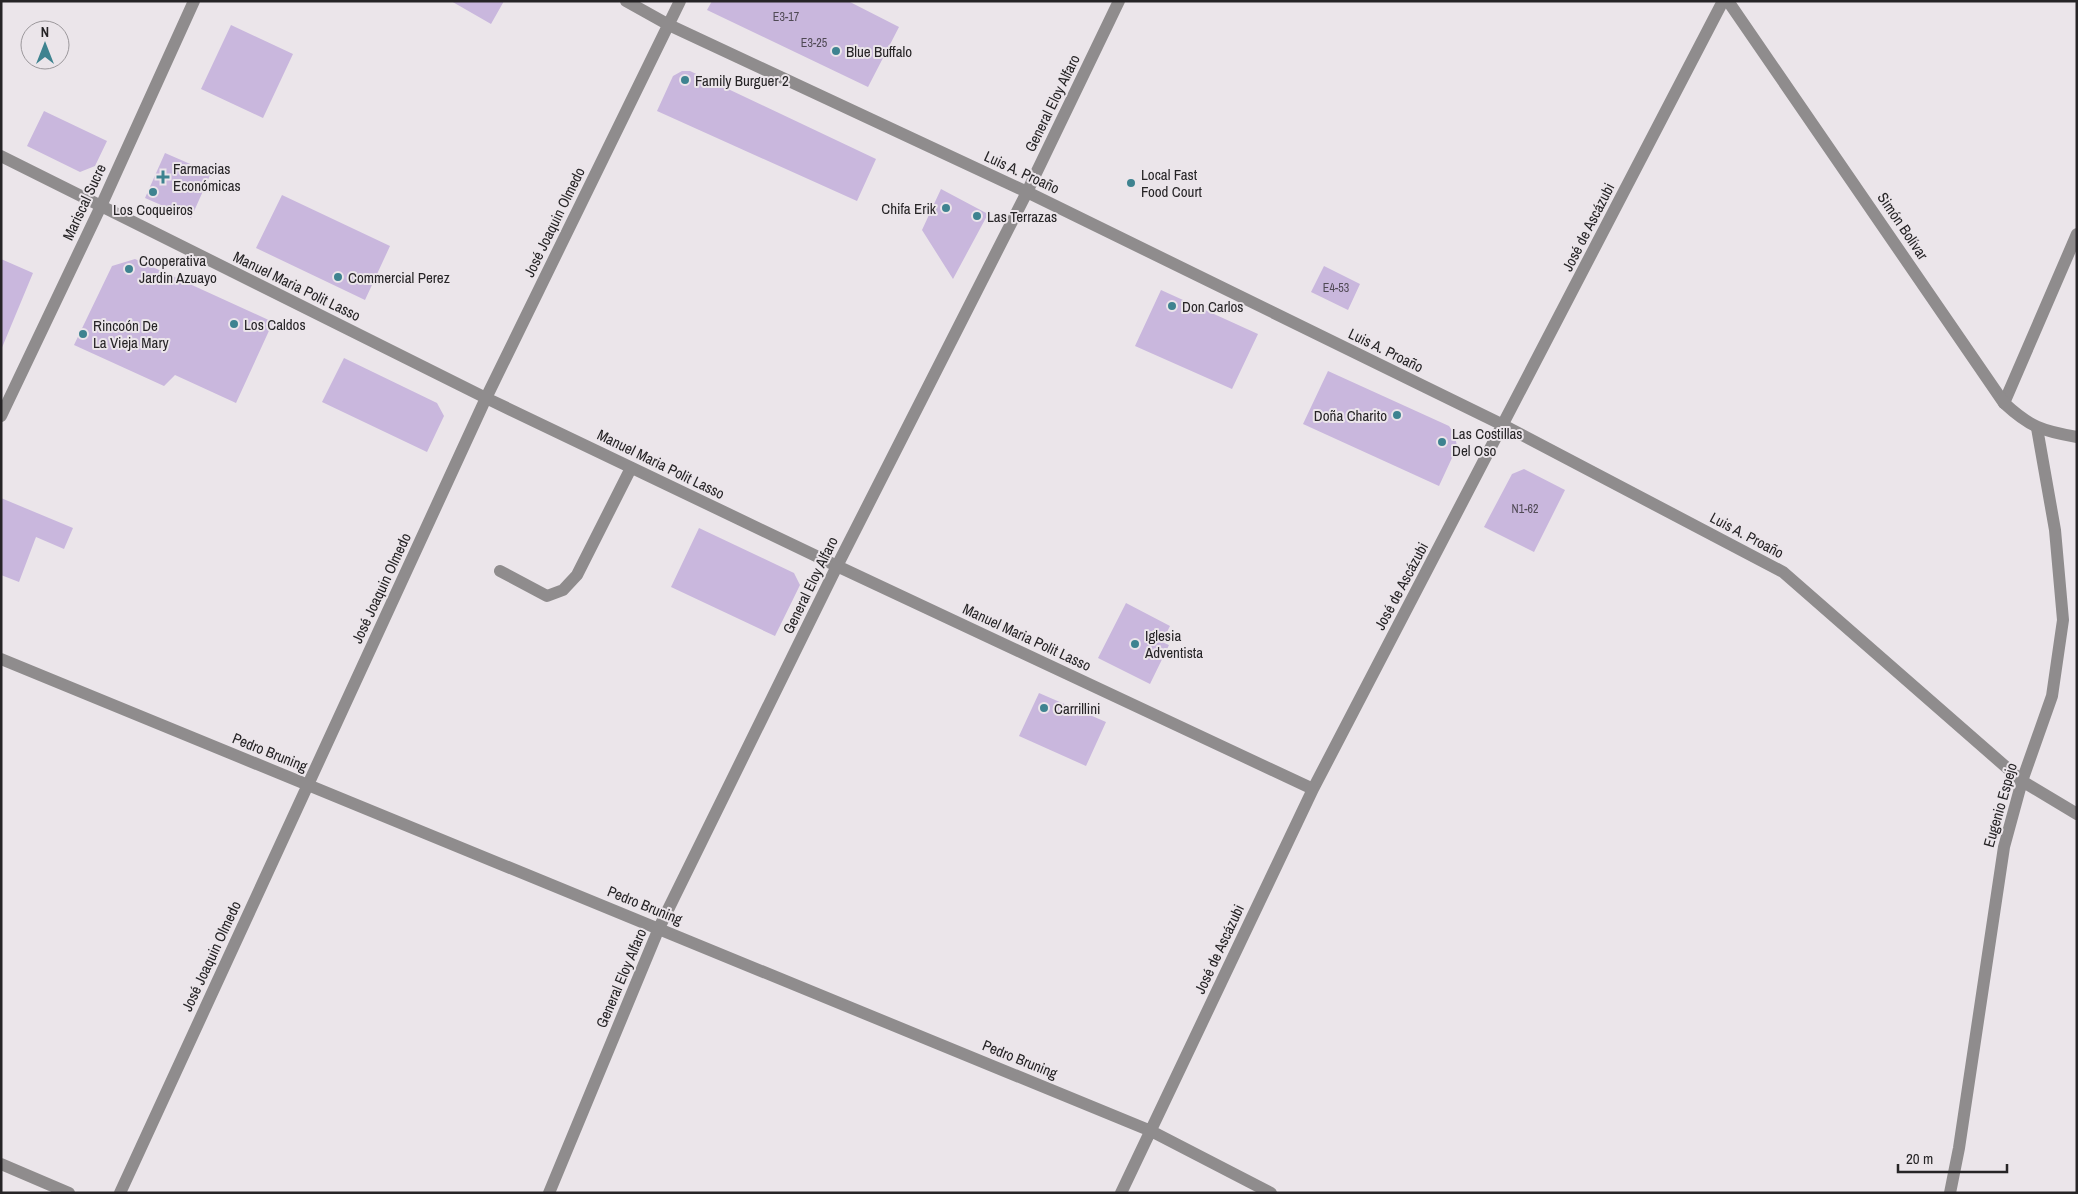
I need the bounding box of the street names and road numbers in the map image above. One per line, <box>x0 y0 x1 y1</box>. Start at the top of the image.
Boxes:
street label: General Eloy Alfaro <box>1019 51 1085 155</box>
street label: Luis A. Proaño <box>981 145 1063 199</box>
street label: Mariscal Sucre <box>57 160 111 244</box>
street label: José Joaquin Olmedo <box>518 163 590 280</box>
street label: José de Ascázubi <box>1557 179 1619 275</box>
street label: Simón Bolívar <box>1873 188 1933 264</box>
street label: Manuel Maria Polit Lasso <box>230 246 364 326</box>
street label: Luis A. Proaño <box>1345 323 1427 377</box>
street label: Manuel Maria Polit Lasso <box>594 424 728 504</box>
street label: Luis A. Proaño <box>1706 507 1788 563</box>
street label: José Joaquin Olmedo <box>346 529 416 647</box>
street label: General Eloy Alfaro <box>777 533 843 637</box>
street label: José de Ascázubi <box>1369 539 1433 633</box>
street label: Manuel Maria Polit Lasso <box>959 598 1095 676</box>
street label: Pedro Bruning <box>229 727 311 777</box>
street label: Eugenio Espejo <box>1978 760 2022 850</box>
street label: Pedro Bruning <box>604 880 686 930</box>
street label: José Joaquin Olmedo <box>176 897 246 1015</box>
street label: José de Ascázubi <box>1189 901 1249 997</box>
street label: General Eloy Alfaro <box>591 925 651 1031</box>
street label: Pedro Bruning <box>979 1034 1061 1084</box>

